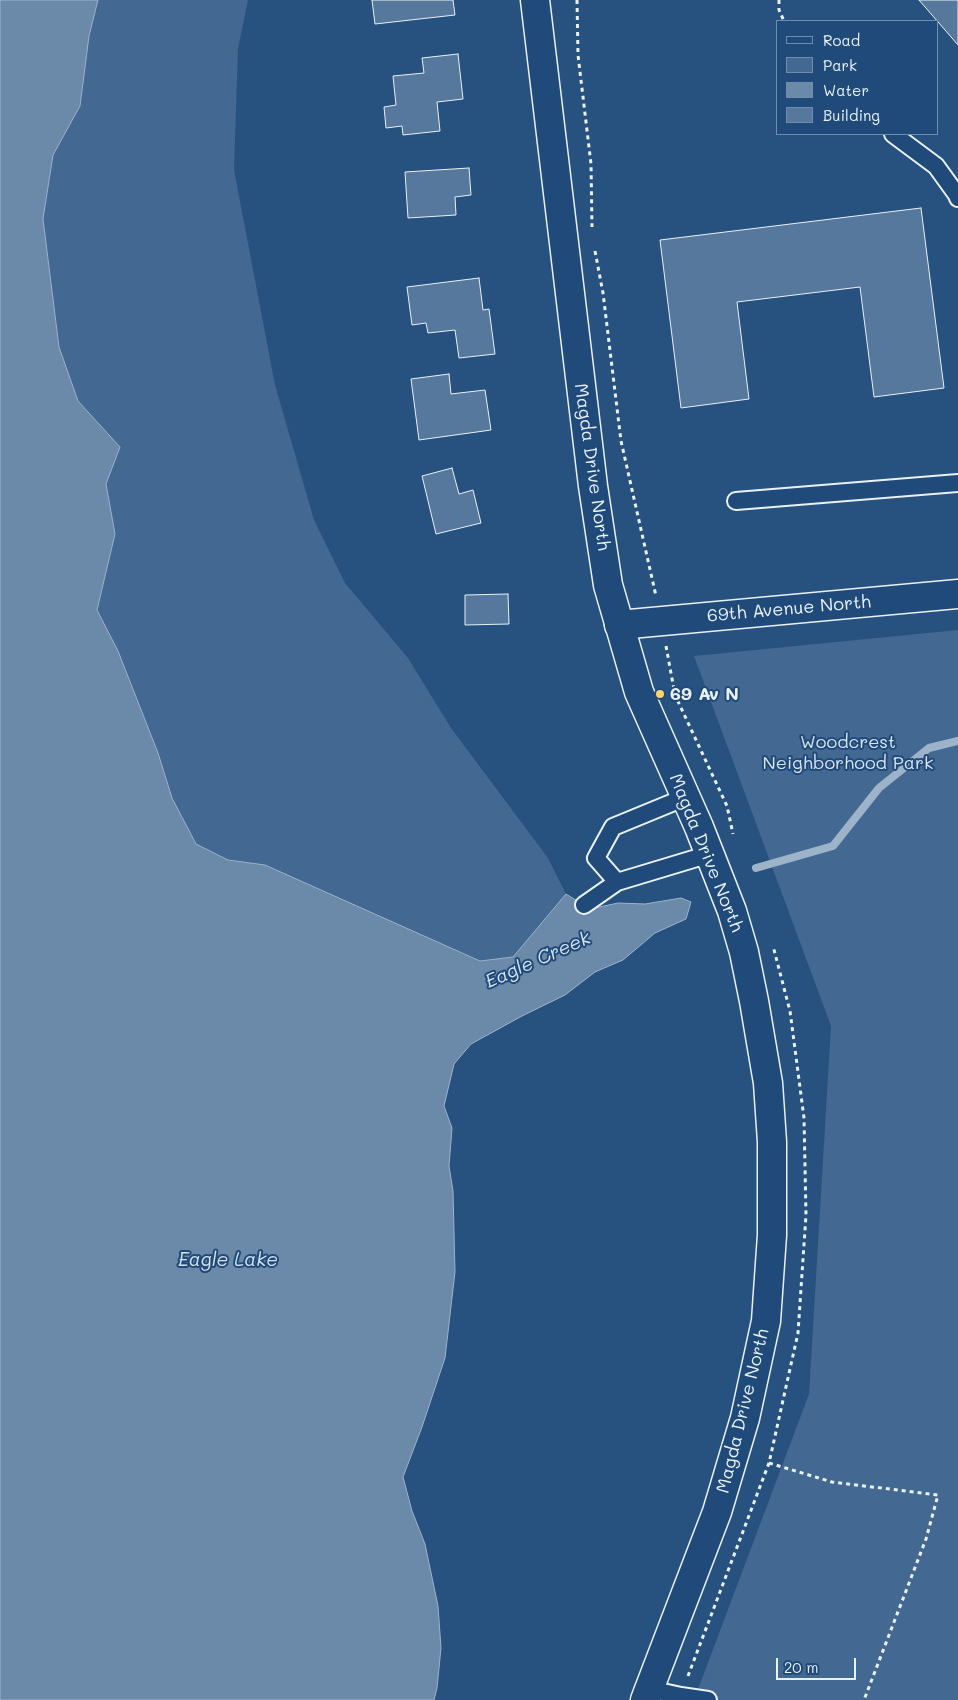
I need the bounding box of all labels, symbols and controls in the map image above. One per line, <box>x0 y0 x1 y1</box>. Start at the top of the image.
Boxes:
legend <box>776 20 938 135</box>
text: Road <box>823 30 860 50</box>
text: Park <box>823 55 857 75</box>
text: Water <box>823 80 869 100</box>
text: Building <box>823 105 880 125</box>
street label: Magda Drive North <box>570 382 614 552</box>
street label: 69th Avenue North <box>706 591 872 627</box>
place label: 69 Av N <box>670 683 739 705</box>
marker: 69 Av N <box>654 688 666 700</box>
park label: Woodcrest Neighborhood Park <box>762 731 934 774</box>
street label: Magda Drive North <box>664 771 748 935</box>
water label: Eagle Creek <box>482 927 594 993</box>
water label: Eagle Lake <box>178 1249 278 1271</box>
street label: Magda Drive North <box>712 1327 774 1495</box>
scale bar <box>778 1648 858 1680</box>
text: 20 m <box>784 1657 818 1677</box>

